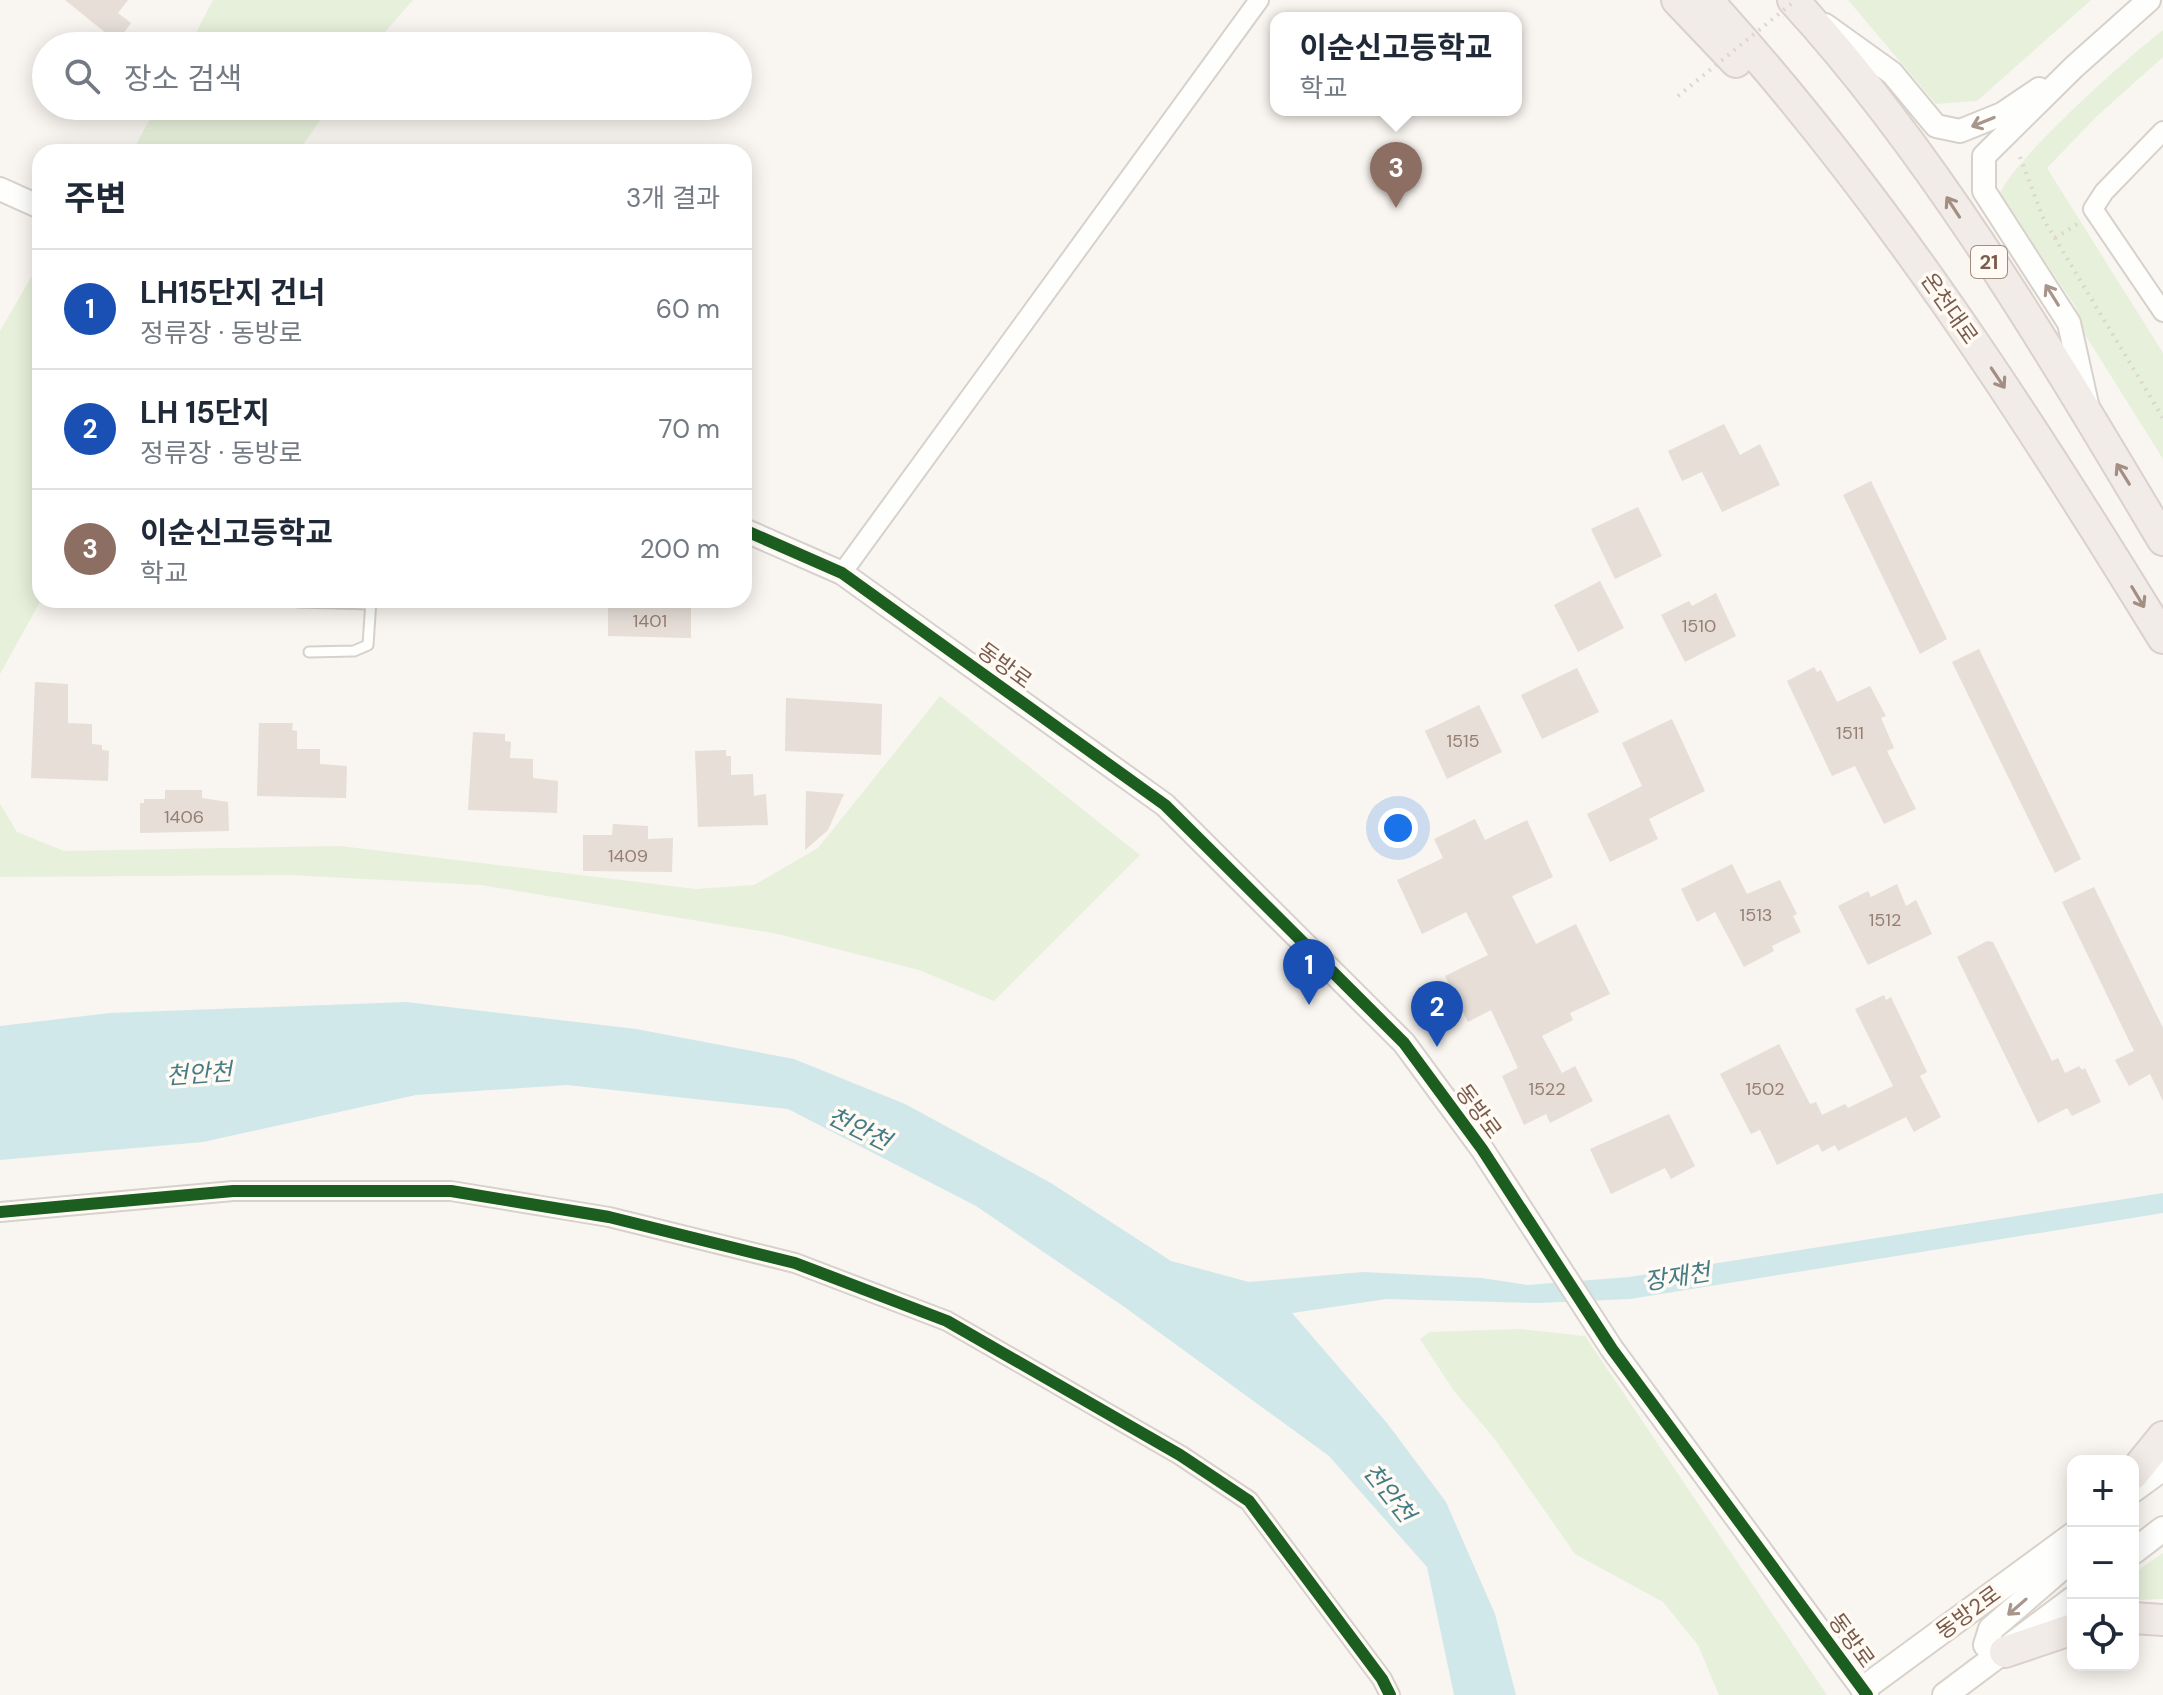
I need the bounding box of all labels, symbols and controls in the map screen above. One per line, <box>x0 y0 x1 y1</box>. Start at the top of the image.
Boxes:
popup <box>1270 12 1522 116</box>
text: 이순신고등학교 <box>1299 28 1493 67</box>
search box <box>32 32 752 120</box>
icon: search <box>60 54 104 98</box>
text: 장소 검색 <box>124 59 242 98</box>
text: 학교 <box>1299 71 1347 105</box>
one-way arrow <box>1971 115 1996 130</box>
pin: 3 <box>1370 142 1422 208</box>
text: 주변 <box>64 176 127 221</box>
text: 3개 결과 <box>626 181 720 215</box>
one-way arrow <box>1945 197 1961 219</box>
road number: 21 <box>1971 246 2007 278</box>
street label: 온천대로 <box>1914 267 1985 350</box>
text: LH15단지 건너 <box>140 273 325 312</box>
one-way arrow <box>2044 284 2060 307</box>
text: 1 <box>85 292 95 326</box>
text: 60 m <box>656 292 720 326</box>
text: 정류장 · 동방로 <box>140 316 303 350</box>
one-way arrow <box>1989 366 2006 388</box>
text: LH 15단지 <box>140 393 270 432</box>
text: 2 <box>82 412 98 446</box>
text: 70 m <box>659 412 720 446</box>
text: 정류장 · 동방로 <box>140 436 303 470</box>
one-way arrow <box>2115 463 2131 485</box>
text: 이순신고등학교 <box>140 513 333 552</box>
text: 3 <box>82 532 98 566</box>
text: 200 m <box>640 532 720 566</box>
text: 학교 <box>140 556 188 590</box>
one-way arrow <box>2130 585 2146 608</box>
house number: 1401 <box>633 609 667 633</box>
house number: 1510 <box>1682 614 1716 638</box>
street label: 동방로 <box>972 636 1038 695</box>
house number: 1511 <box>1836 721 1864 745</box>
house number: 1515 <box>1446 729 1480 753</box>
house number: 1406 <box>164 805 204 829</box>
your location <box>1378 808 1418 848</box>
house number: 1409 <box>608 844 648 868</box>
house number: 1513 <box>1740 903 1772 927</box>
house number: 1512 <box>1869 908 1901 932</box>
pin: 1 <box>1283 939 1335 1005</box>
pin: 2 <box>1411 981 1463 1047</box>
water label: 천안천 <box>165 1056 236 1091</box>
house number: 1522 <box>1528 1077 1566 1101</box>
house number: 1502 <box>1745 1077 1785 1101</box>
street label: 동방로 <box>1449 1078 1508 1144</box>
water label: 천안천 <box>823 1100 898 1158</box>
water label: 장재천 <box>1642 1256 1715 1297</box>
map controls <box>2067 1455 2139 1671</box>
button: + <box>2067 1455 2139 1527</box>
water label: 천안천 <box>1357 1457 1424 1531</box>
button: − <box>2067 1527 2139 1599</box>
street label: 동방2로 <box>1930 1579 2007 1646</box>
one-way arrow <box>2007 1597 2027 1615</box>
button: locate <box>2067 1599 2139 1671</box>
street label: 동방로 <box>1822 1607 1881 1673</box>

